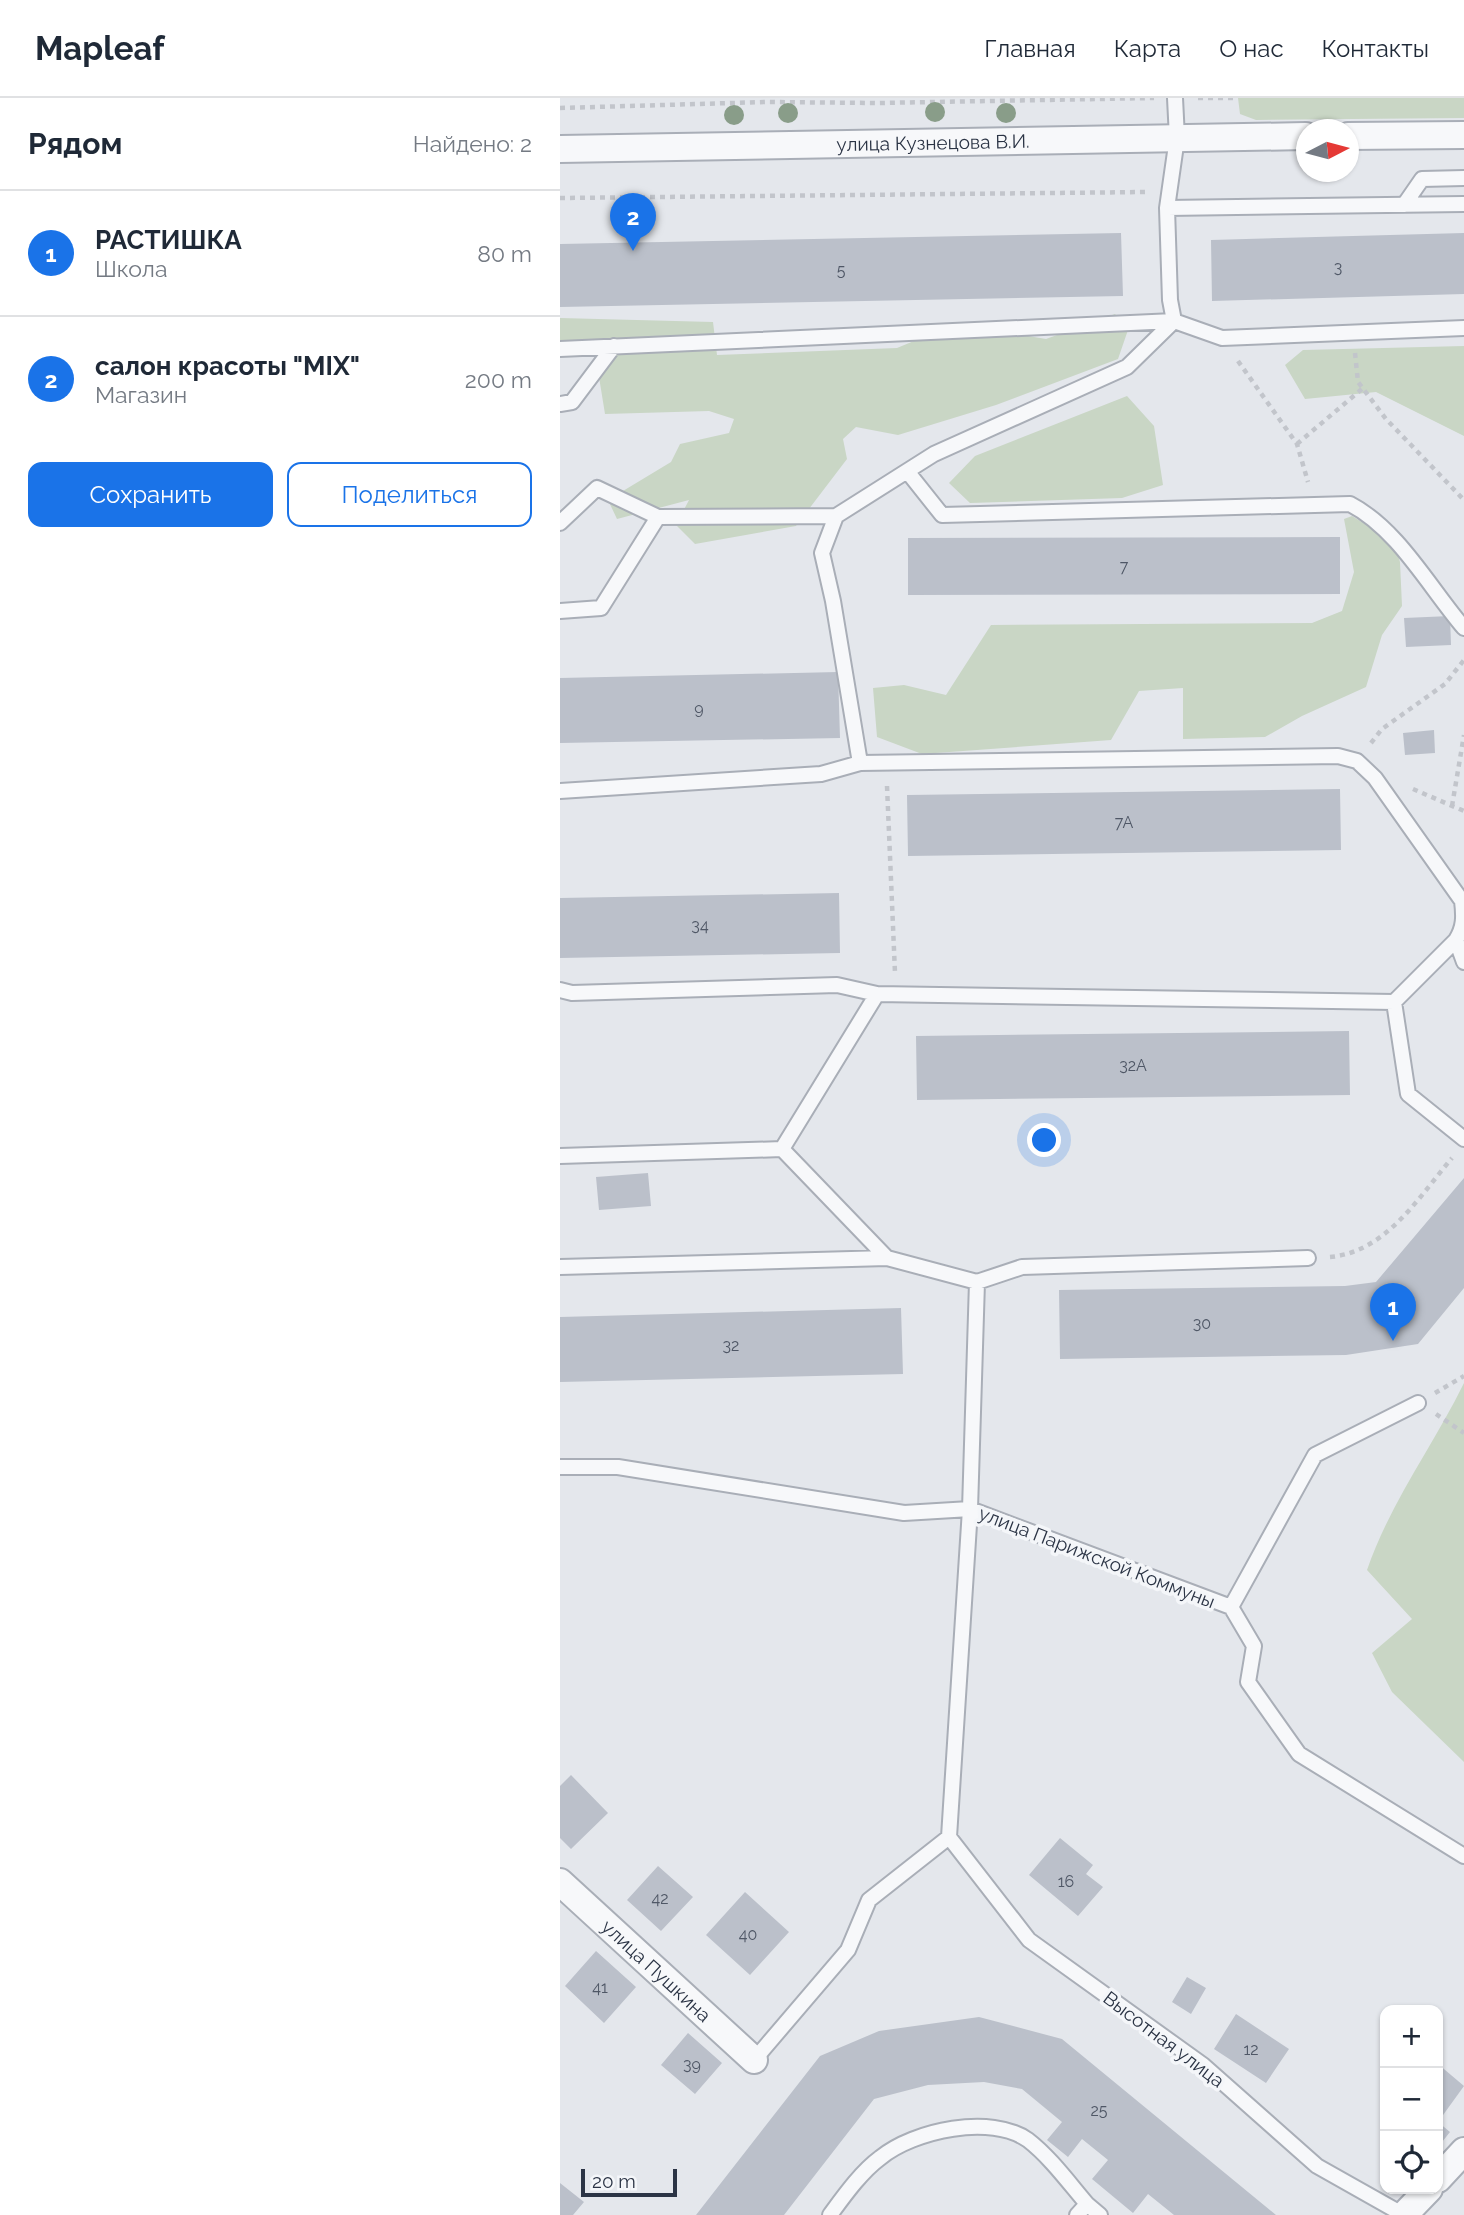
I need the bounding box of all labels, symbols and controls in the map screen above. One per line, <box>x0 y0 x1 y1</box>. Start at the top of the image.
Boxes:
text: Mapleaf <box>35 29 165 68</box>
text: Главная <box>984 34 1076 63</box>
text: Карта <box>1114 34 1181 63</box>
text: О нас <box>1219 34 1284 63</box>
text: Контакты <box>1322 34 1429 63</box>
north arrow <box>1296 119 1359 182</box>
text: Рядом <box>28 126 122 161</box>
text: Найдено: 2 <box>413 130 532 157</box>
street label: улица Кузнецова В.И. <box>836 130 1030 155</box>
pin: 2 <box>610 193 656 251</box>
text: РАСТИШКА <box>95 225 242 255</box>
text: 1 <box>45 240 57 267</box>
text: 80 m <box>477 240 532 267</box>
text: Школа <box>95 255 168 282</box>
house number: 3 <box>1334 258 1342 277</box>
house number: 5 <box>837 261 846 280</box>
text: салон красоты "MIX" <box>95 351 360 381</box>
text: 2 <box>45 366 57 393</box>
text: 200 m <box>465 366 532 393</box>
text: Магазин <box>95 381 187 408</box>
button: Сохранить <box>28 462 273 527</box>
button: Поделиться <box>287 462 532 527</box>
house number: 7 <box>1120 557 1129 576</box>
house number: 9 <box>694 699 704 718</box>
house number: 7А <box>1115 813 1134 832</box>
house number: 34 <box>691 916 709 935</box>
house number: 32А <box>1119 1056 1147 1075</box>
your location <box>1027 1123 1061 1157</box>
pin: 1 <box>1370 1283 1416 1341</box>
house number: 30 <box>1193 1314 1211 1333</box>
house number: 32 <box>723 1336 739 1355</box>
street label: улица Парижской Коммуны <box>976 1502 1218 1612</box>
house number: 16 <box>1058 1872 1074 1891</box>
house number: 42 <box>651 1889 669 1908</box>
street label: улица Пушкина <box>597 1915 716 2026</box>
house number: 40 <box>739 1925 757 1944</box>
house number: 41 <box>592 1978 608 1997</box>
street label: Высотная улица <box>1099 1986 1229 2092</box>
map controls <box>1380 2005 1443 2194</box>
button: + <box>1380 2005 1443 2068</box>
house number: 12 <box>1243 2040 1259 2059</box>
house number: 39 <box>683 2055 701 2074</box>
button: − <box>1380 2068 1443 2131</box>
house number: 25 <box>1090 2101 1108 2120</box>
button: locate <box>1380 2131 1443 2194</box>
scale bar <box>581 2166 677 2198</box>
text: 20 m <box>592 2170 636 2192</box>

